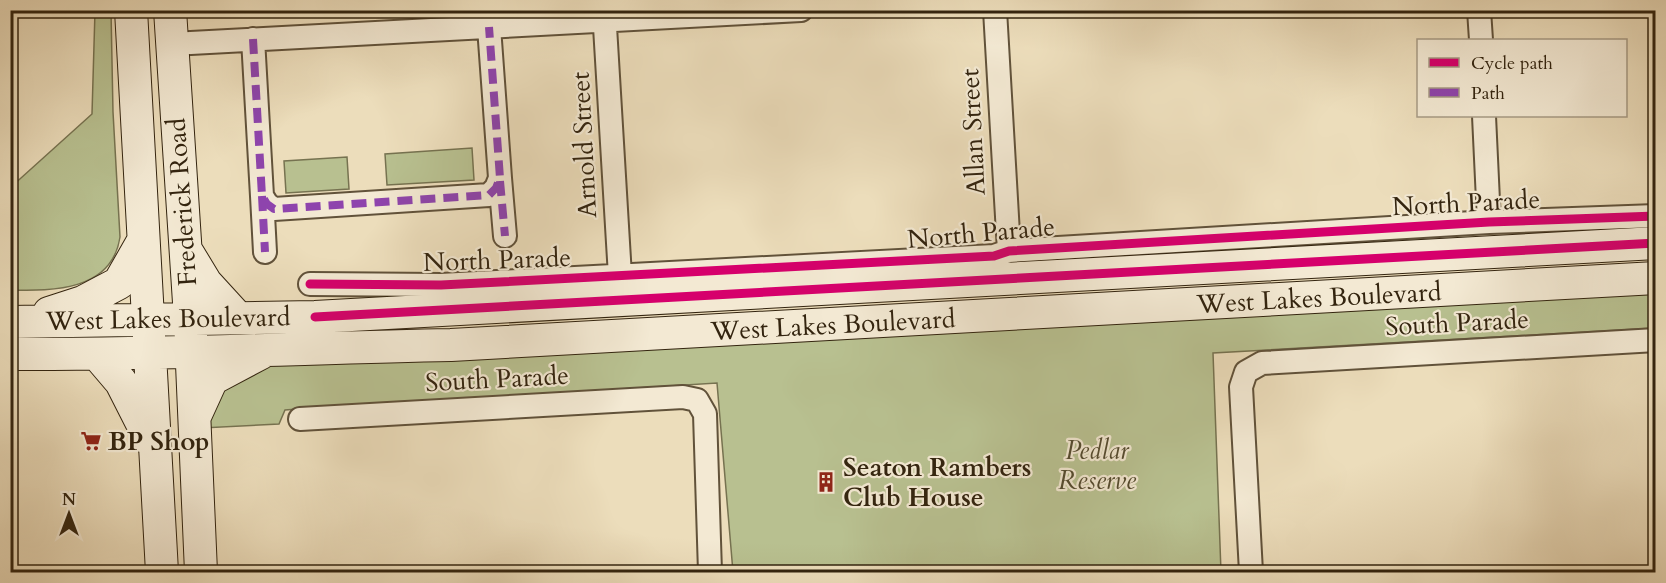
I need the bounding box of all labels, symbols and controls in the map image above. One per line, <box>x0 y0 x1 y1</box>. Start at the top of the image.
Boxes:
legend <box>1417 39 1627 117</box>
text: Cycle path <box>1471 51 1553 76</box>
street label: Allan Street <box>952 68 994 196</box>
street label: Arnold Street <box>563 71 605 219</box>
text: Path <box>1471 81 1505 106</box>
street label: Frederick Road <box>159 117 205 287</box>
street label: North Parade <box>1391 182 1541 224</box>
street label: North Parade <box>906 209 1056 257</box>
street label: North Parade <box>422 240 572 280</box>
street label: West Lakes Boulevard <box>1195 274 1442 322</box>
street label: West Lakes Boulevard <box>44 299 291 339</box>
street label: West Lakes Boulevard <box>709 301 956 349</box>
street label: South Parade <box>1384 302 1530 344</box>
street label: South Parade <box>424 358 570 400</box>
place label: BP Shop <box>108 424 210 459</box>
supermarket icon: BP Shop <box>79 429 103 453</box>
park label: Pedlar Reserve <box>1058 433 1137 498</box>
place label: Seaton Rambers Club House <box>843 450 1031 515</box>
building icon: Seaton Rambers Club House <box>814 470 838 494</box>
north arrow <box>39 484 99 544</box>
text: N <box>62 489 76 511</box>

